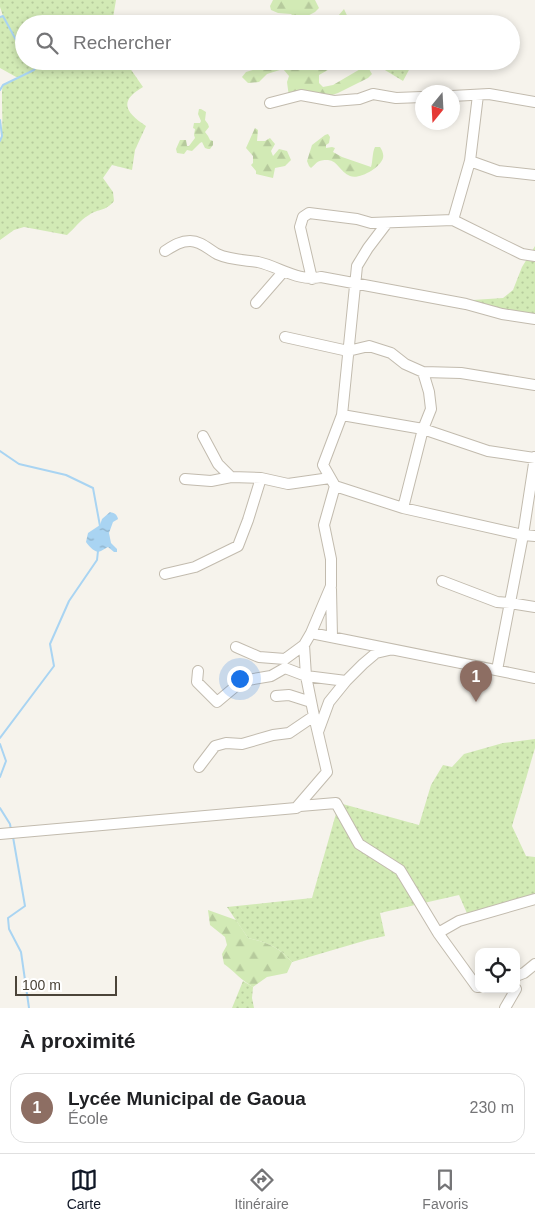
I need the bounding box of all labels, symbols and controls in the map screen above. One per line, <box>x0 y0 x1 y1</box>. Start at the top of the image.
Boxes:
search box <box>15 15 520 70</box>
icon: search <box>33 29 61 57</box>
text: Rechercher <box>73 32 171 53</box>
north arrow <box>415 85 460 130</box>
pin: 1 <box>460 661 492 702</box>
your location <box>227 666 253 692</box>
map controls <box>475 948 520 993</box>
button: locate <box>475 948 520 993</box>
scale bar <box>15 973 118 996</box>
text: 100 m <box>22 977 61 993</box>
text: À proximité <box>20 1029 136 1052</box>
text: Lycée Municipal de Gaoua <box>68 1088 306 1109</box>
text: 1 <box>33 1099 41 1116</box>
text: 230 m <box>470 1099 514 1116</box>
text: École <box>68 1110 108 1127</box>
tab: Carte <box>67 1166 101 1212</box>
tab: Itinéraire <box>234 1166 289 1212</box>
tab: Favoris <box>422 1166 468 1212</box>

